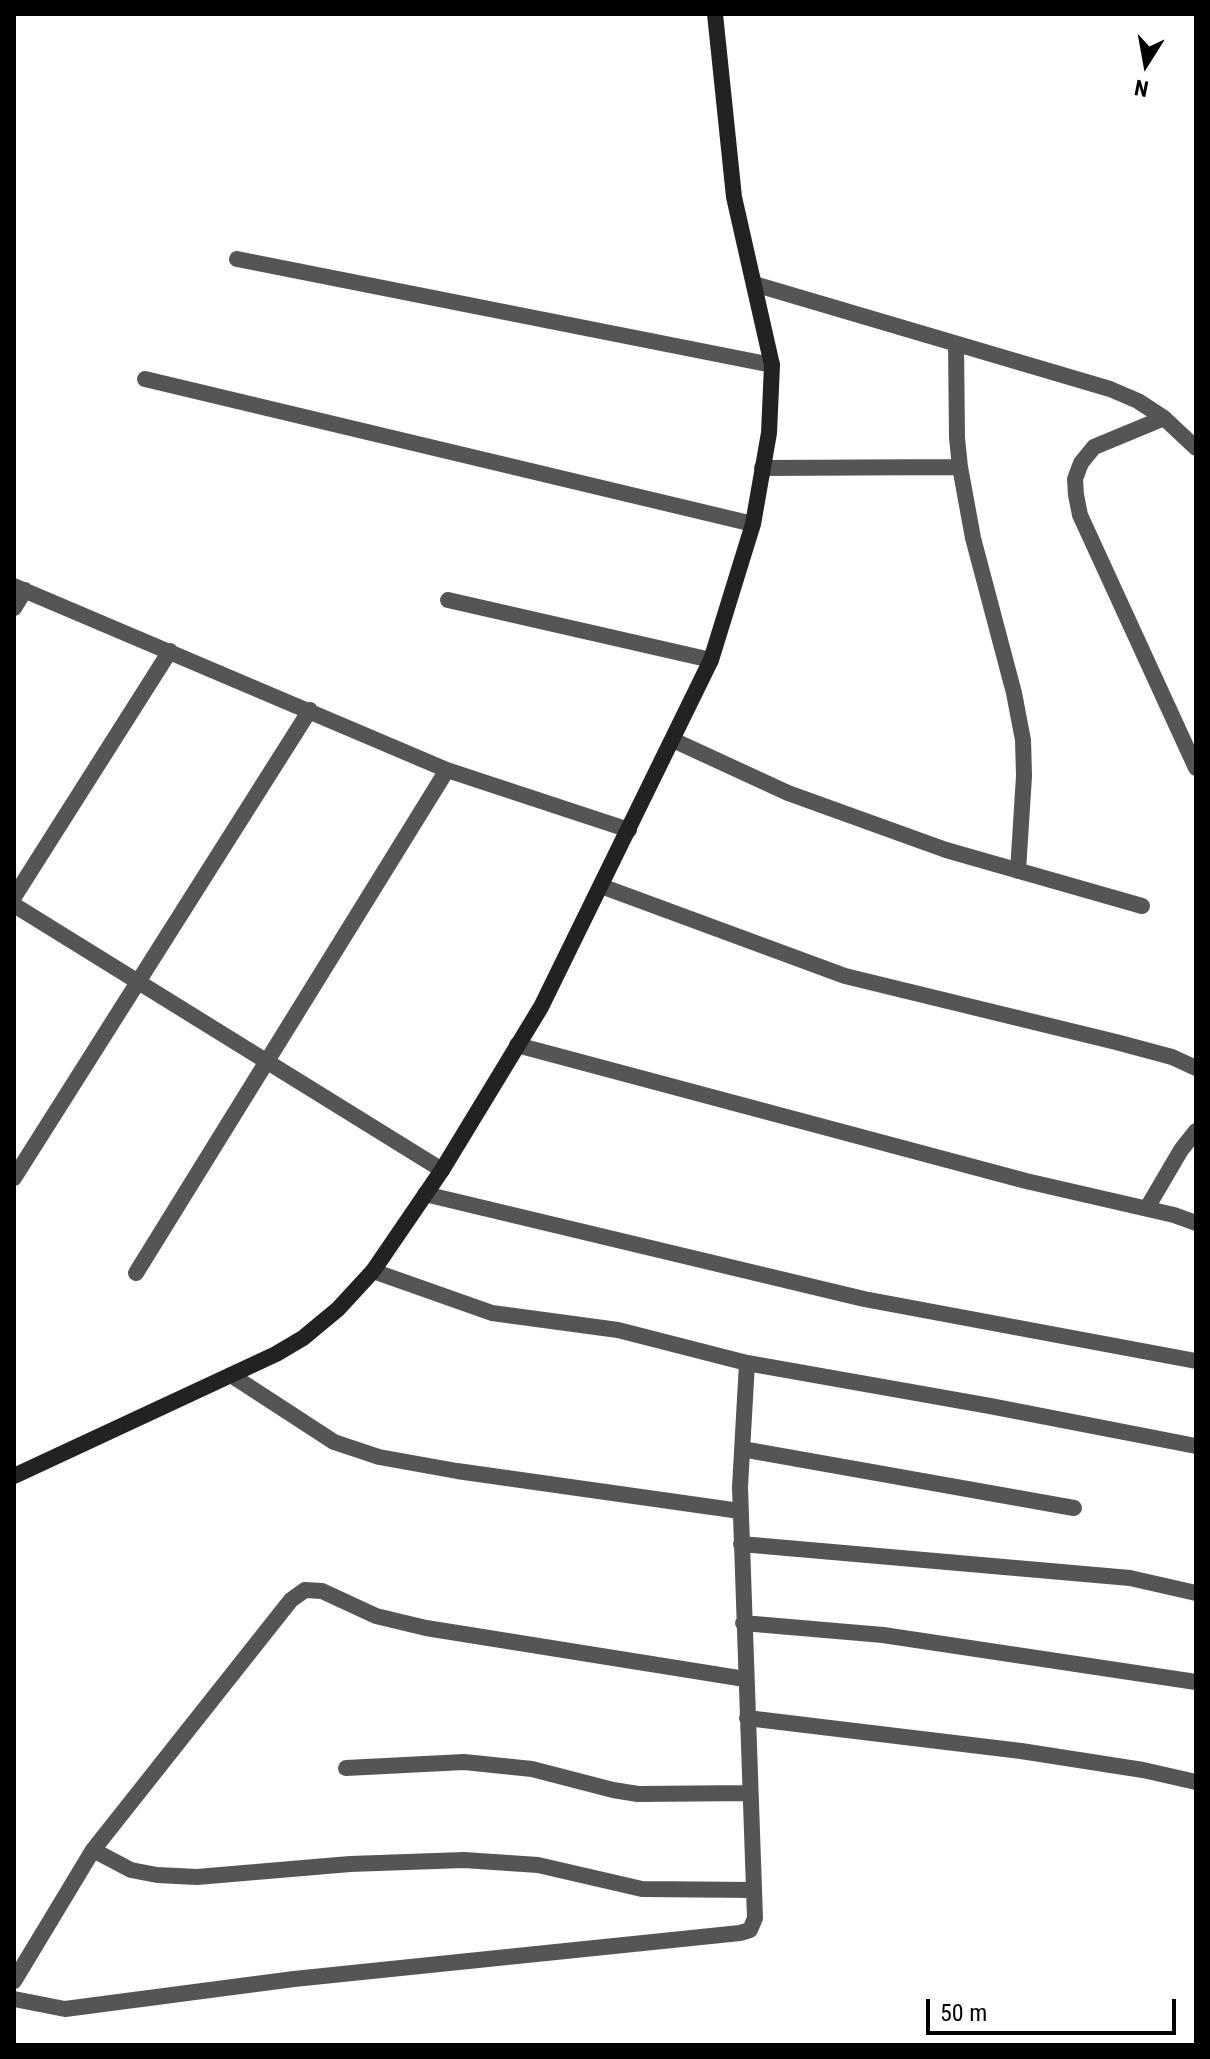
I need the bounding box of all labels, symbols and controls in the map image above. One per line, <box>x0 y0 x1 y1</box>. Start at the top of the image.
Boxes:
north arrow <box>1106 24 1186 104</box>
text: N <box>1132 74 1150 102</box>
scale bar <box>930 1983 1180 2033</box>
text: 50 m <box>940 1999 987 2027</box>

